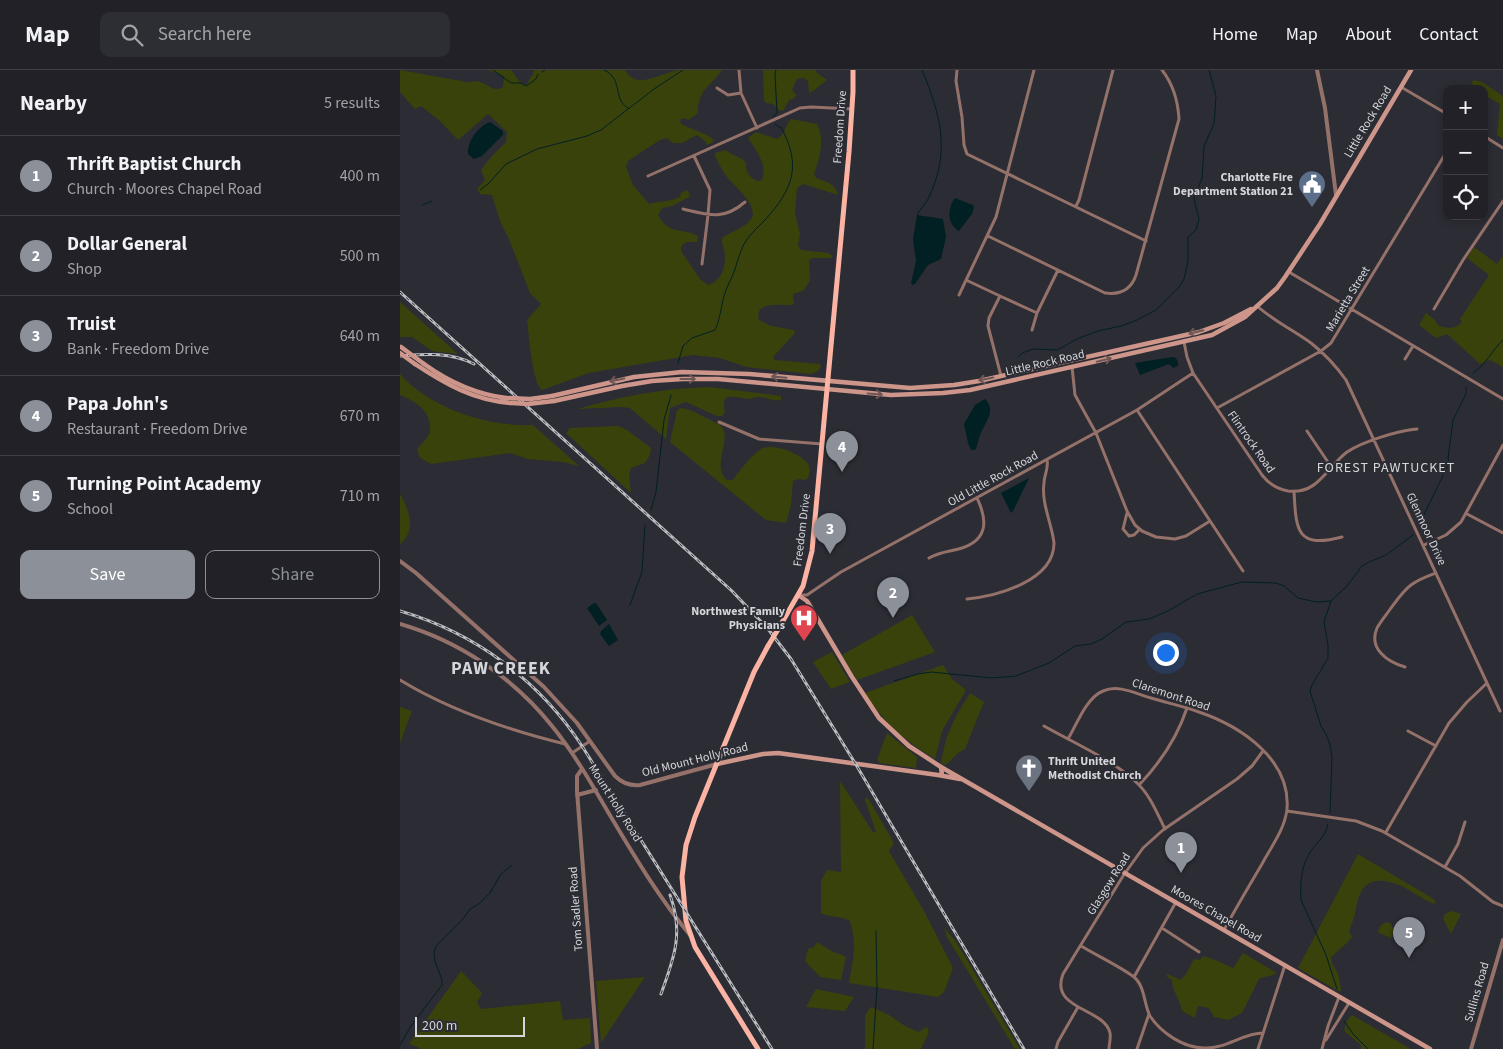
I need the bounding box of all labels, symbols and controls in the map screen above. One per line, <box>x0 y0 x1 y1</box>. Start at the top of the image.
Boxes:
search box <box>100 12 450 57</box>
text: Map <box>25 17 70 52</box>
icon: search <box>118 21 146 49</box>
text: Search here <box>158 21 251 48</box>
text: Home <box>1212 22 1258 47</box>
text: Map <box>1286 22 1318 47</box>
text: About <box>1346 22 1391 47</box>
text: Contact <box>1419 22 1478 47</box>
street label: Little Rock Road <box>1340 83 1396 161</box>
map controls <box>1443 85 1488 220</box>
button: + <box>1443 85 1488 130</box>
text: Nearby <box>20 88 87 118</box>
street label: Freedom Drive <box>829 90 851 164</box>
text: 5 results <box>324 92 380 114</box>
button: − <box>1443 130 1488 175</box>
text: Thrift Baptist Church <box>67 151 241 178</box>
text: 1 <box>32 165 40 187</box>
text: 400 m <box>340 165 380 187</box>
place label: Charlotte Fire Department Station 21 <box>1173 169 1293 200</box>
public building icon: Charlotte Fire Department Station 21 <box>1297 169 1327 208</box>
button: locate <box>1443 175 1488 220</box>
text: Church · Moores Chapel Road <box>67 178 262 200</box>
text: Dollar General <box>67 231 187 258</box>
text: 2 <box>32 245 40 267</box>
text: 500 m <box>340 245 380 267</box>
text: Shop <box>67 258 102 280</box>
street label: Marietta Street <box>1322 263 1374 335</box>
text: Truist <box>67 311 116 338</box>
text: 3 <box>32 325 40 347</box>
text: 640 m <box>340 325 380 347</box>
one-way arrow <box>1189 328 1205 337</box>
text: Bank · Freedom Drive <box>67 338 209 360</box>
street label: Little Rock Road <box>1004 346 1086 380</box>
one-way arrow <box>1096 355 1112 364</box>
one-way arrow <box>771 372 787 382</box>
one-way arrow <box>680 374 696 384</box>
one-way arrow <box>979 375 995 384</box>
one-way arrow <box>610 376 626 386</box>
one-way arrow <box>867 389 883 399</box>
text: Papa John's <box>67 391 168 418</box>
text: 4 <box>32 405 40 427</box>
text: 670 m <box>340 405 380 427</box>
street label: Flintrock Road <box>1223 407 1279 477</box>
text: Restaurant · Freedom Drive <box>67 418 247 440</box>
pin: 4 <box>826 431 858 472</box>
street label: Old Little Rock Road <box>945 447 1041 511</box>
district label: FOREST PAWTUCKET <box>1317 458 1455 478</box>
text: Turning Point Academy <box>67 471 261 498</box>
text: 5 <box>32 485 40 507</box>
text: 710 m <box>340 485 380 507</box>
street label: Glenmoor Drive <box>1402 490 1450 568</box>
street label: Freedom Drive <box>789 493 815 567</box>
text: School <box>67 498 113 520</box>
pin: 3 <box>814 513 846 554</box>
button: Save <box>20 550 195 599</box>
button: Share <box>205 550 380 599</box>
pin: 2 <box>877 577 909 618</box>
place label: Northwest Family Physicians <box>691 603 786 634</box>
hospital icon: Northwest Family Physicians <box>789 603 819 642</box>
your location <box>1153 640 1179 666</box>
district label: PAW CREEK <box>451 656 551 681</box>
street label: Claremont Road <box>1130 674 1212 716</box>
street label: Old Mount Holly Road <box>640 739 750 781</box>
church icon: Thrift United Methodist Church <box>1014 753 1044 792</box>
place label: Thrift United Methodist Church <box>1048 753 1142 784</box>
street label: Mount Holly Road <box>584 761 646 845</box>
pin: 1 <box>1165 832 1197 873</box>
street label: Glasgow Road <box>1083 850 1135 918</box>
street label: Tom Sadler Road <box>565 866 587 952</box>
street label: Moores Chapel Road <box>1167 881 1265 947</box>
pin: 5 <box>1393 917 1425 958</box>
street label: Sullins Road <box>1460 960 1494 1024</box>
scale bar <box>415 1014 525 1037</box>
text: 200 m <box>422 1016 457 1036</box>

